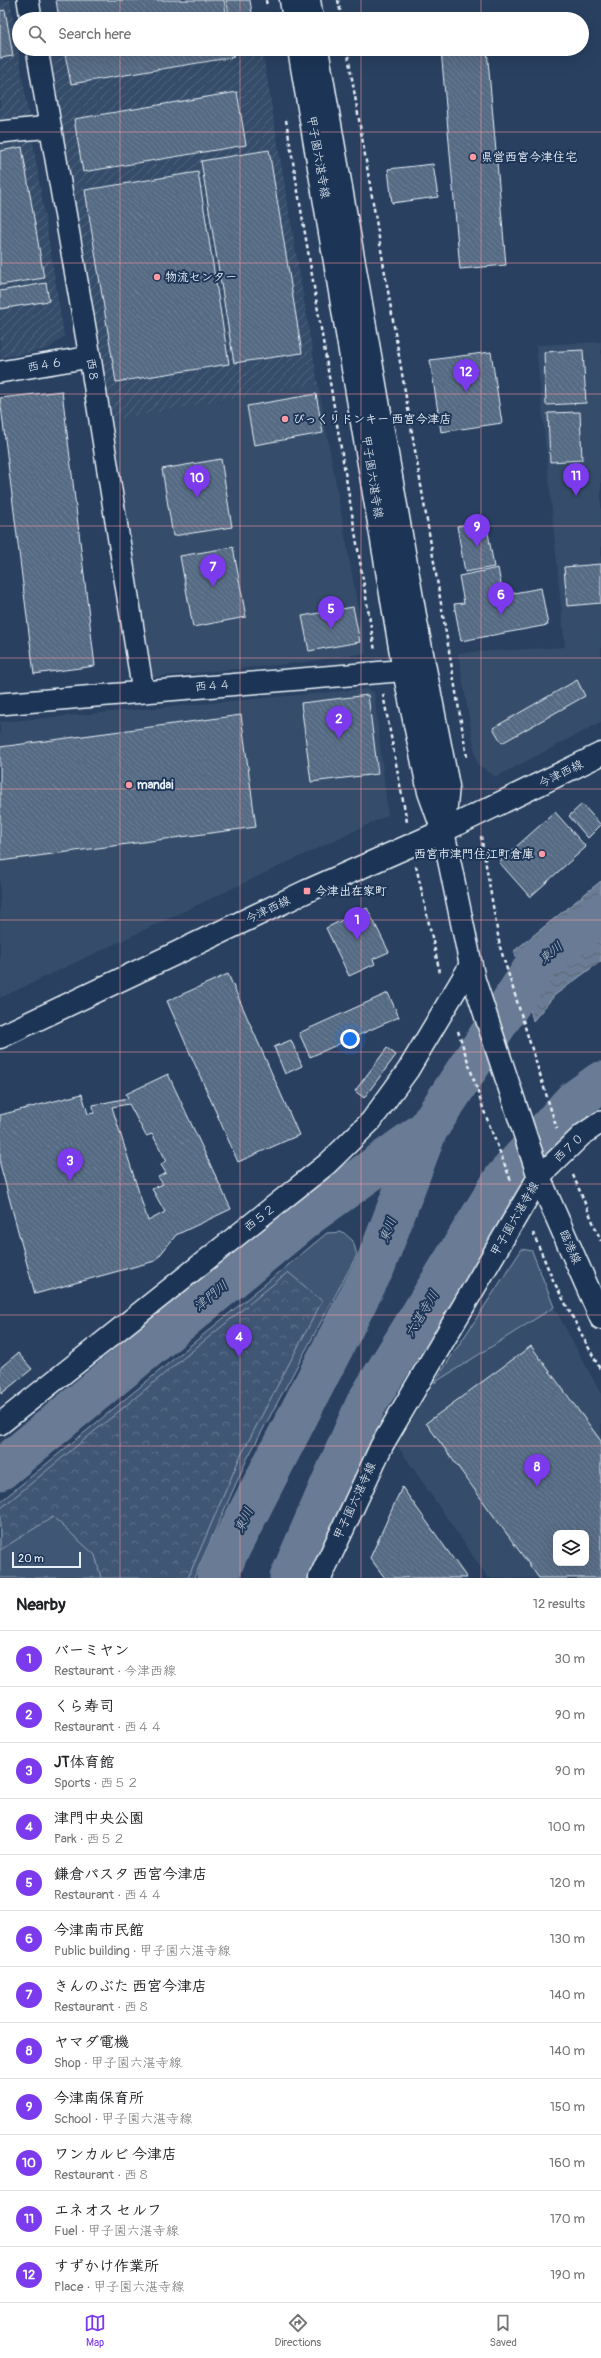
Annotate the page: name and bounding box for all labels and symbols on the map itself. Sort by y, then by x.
street label: 甲子園六湛寺線 [303,114,333,200]
place label: 県営西宮今津住宅 [481,150,577,165]
marker: 県営西宮今津住宅 [468,152,478,162]
place label: 物流センター [165,270,237,285]
marker: 物流センター [152,272,162,282]
street label: 西４６ [26,354,64,376]
street label: 西８ [83,357,101,383]
pin: 12 [453,359,479,392]
place label: びっくりドンキー 西宮今津店 [293,412,452,427]
marker: びっくりドンキー 西宮今津店 [280,414,290,424]
street label: 甲子園六湛寺線 [358,434,386,520]
pin: 11 [563,463,589,496]
pin: 10 [184,465,210,498]
pin: 9 [464,514,490,547]
pin: 7 [200,554,226,587]
pin: 6 [488,582,514,615]
pin: 5 [318,596,344,629]
street label: 西４４ [194,677,232,695]
pin: 2 [326,706,352,739]
street label: 今津西線 [536,757,586,791]
place label: mandai [137,778,173,793]
marker: mandai [124,780,134,790]
place label: 西宮市津門住江町倉庫 [414,847,534,862]
marker: 西宮市津門住江町倉庫 [537,849,547,859]
place label: 今津出在家町 [315,884,387,899]
marker: 今津出在家町 [302,886,312,896]
street label: 今津西線 [243,893,293,927]
pin: 1 [344,907,370,940]
water label: 東川 [536,939,566,967]
your location [340,1029,360,1049]
street label: 西７０ [551,1130,587,1166]
pin: 3 [57,1148,83,1181]
street label: 甲子園六湛寺線 [488,1179,542,1259]
street label: 西５２ [241,1201,279,1235]
water label: 東川 [376,1215,400,1245]
street label: 臨港線 [556,1227,584,1267]
water label: 津門川 [191,1278,231,1314]
water label: 六湛寺川 [402,1288,442,1340]
pin: 4 [226,1324,252,1357]
pin: 8 [524,1454,550,1487]
street label: 甲子園六湛寺線 [330,1460,380,1542]
water label: 東川 [231,1505,257,1535]
scale bar [12,1550,81,1569]

